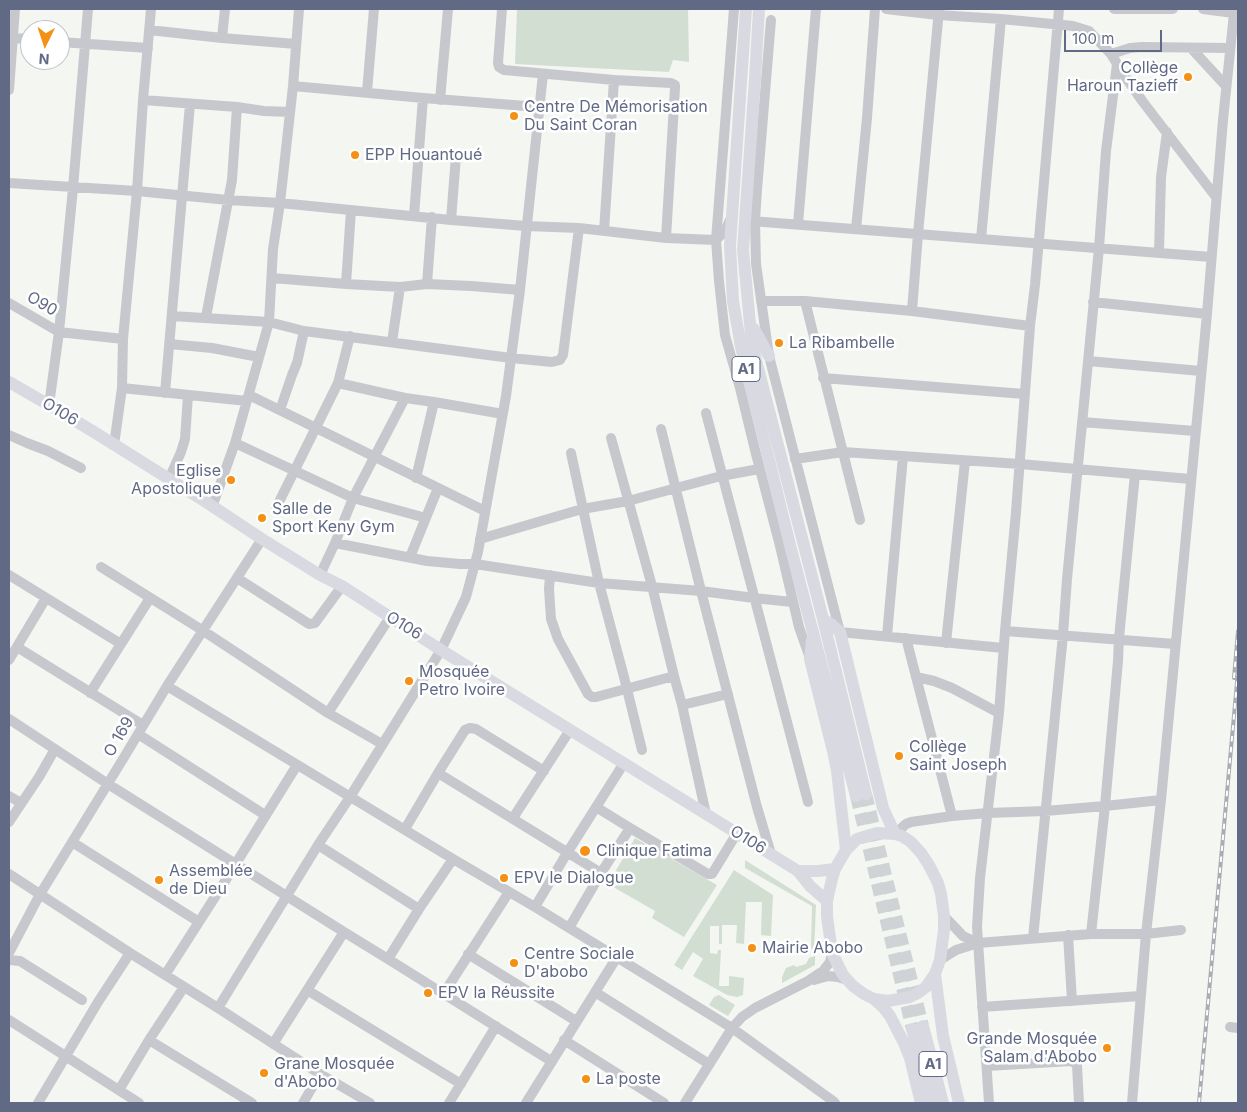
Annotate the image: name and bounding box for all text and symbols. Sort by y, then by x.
north arrow [20,20,70,70]
scale bar [1067,20,1164,52]
text: 100 m [1072,29,1114,48]
text: N [38,51,50,68]
place label: Collège Haroun Tazieff [1067,58,1178,96]
marker: Collège Haroun Tazieff [1182,71,1194,83]
place label: Centre De Mémorisation Du Saint Coran [524,97,708,135]
marker: Centre De Mémorisation Du Saint Coran [508,110,520,122]
place label: EPP Houantoué [365,145,482,165]
marker: EPP Houantoué [349,149,361,161]
street label: O90 [23,288,61,320]
place label: La Ribambelle [789,333,895,353]
marker: La Ribambelle [773,337,785,349]
road number: A1 [732,356,760,382]
street label: O106 [38,394,82,430]
place label: Eglise Apostolique [131,461,221,499]
marker: Eglise Apostolique [225,474,237,486]
place label: Salle de Sport Keny Gym [272,499,395,537]
marker: Salle de Sport Keny Gym [256,512,268,524]
street label: O106 [382,608,426,644]
place label: Mosquée Petro Ivoire [419,662,505,700]
marker: Mosquée Petro Ivoire [403,675,415,687]
street label: O 169 [100,714,138,760]
place label: Collège Saint Joseph [909,737,1007,775]
marker: Collège Saint Joseph [893,750,905,762]
street label: O106 [726,822,770,858]
place label: Clinique Fatima [596,841,712,861]
marker: Clinique Fatima [578,844,592,858]
place label: Assemblée de Dieu [169,861,253,899]
place label: EPV le Dialogue [514,868,634,888]
marker: EPV le Dialogue [498,872,510,884]
marker: Assemblée de Dieu [153,874,165,886]
place label: Mairie Abobo [762,938,863,958]
marker: Mairie Abobo [746,942,758,954]
place label: Centre Sociale D'abobo [524,944,634,982]
marker: Centre Sociale D'abobo [508,957,520,969]
place label: EPV la Réussite [438,983,555,1003]
marker: EPV la Réussite [422,987,434,999]
place label: Grande Mosquée Salam d'Abobo [967,1029,1097,1067]
marker: Grande Mosquée Salam d'Abobo [1101,1042,1113,1054]
road number: A1 [919,1052,947,1076]
place label: Grane Mosquée d'Abobo [274,1054,395,1092]
marker: Grane Mosquée d'Abobo [258,1067,270,1079]
place label: La poste [596,1069,661,1089]
marker: La poste [580,1073,592,1085]

